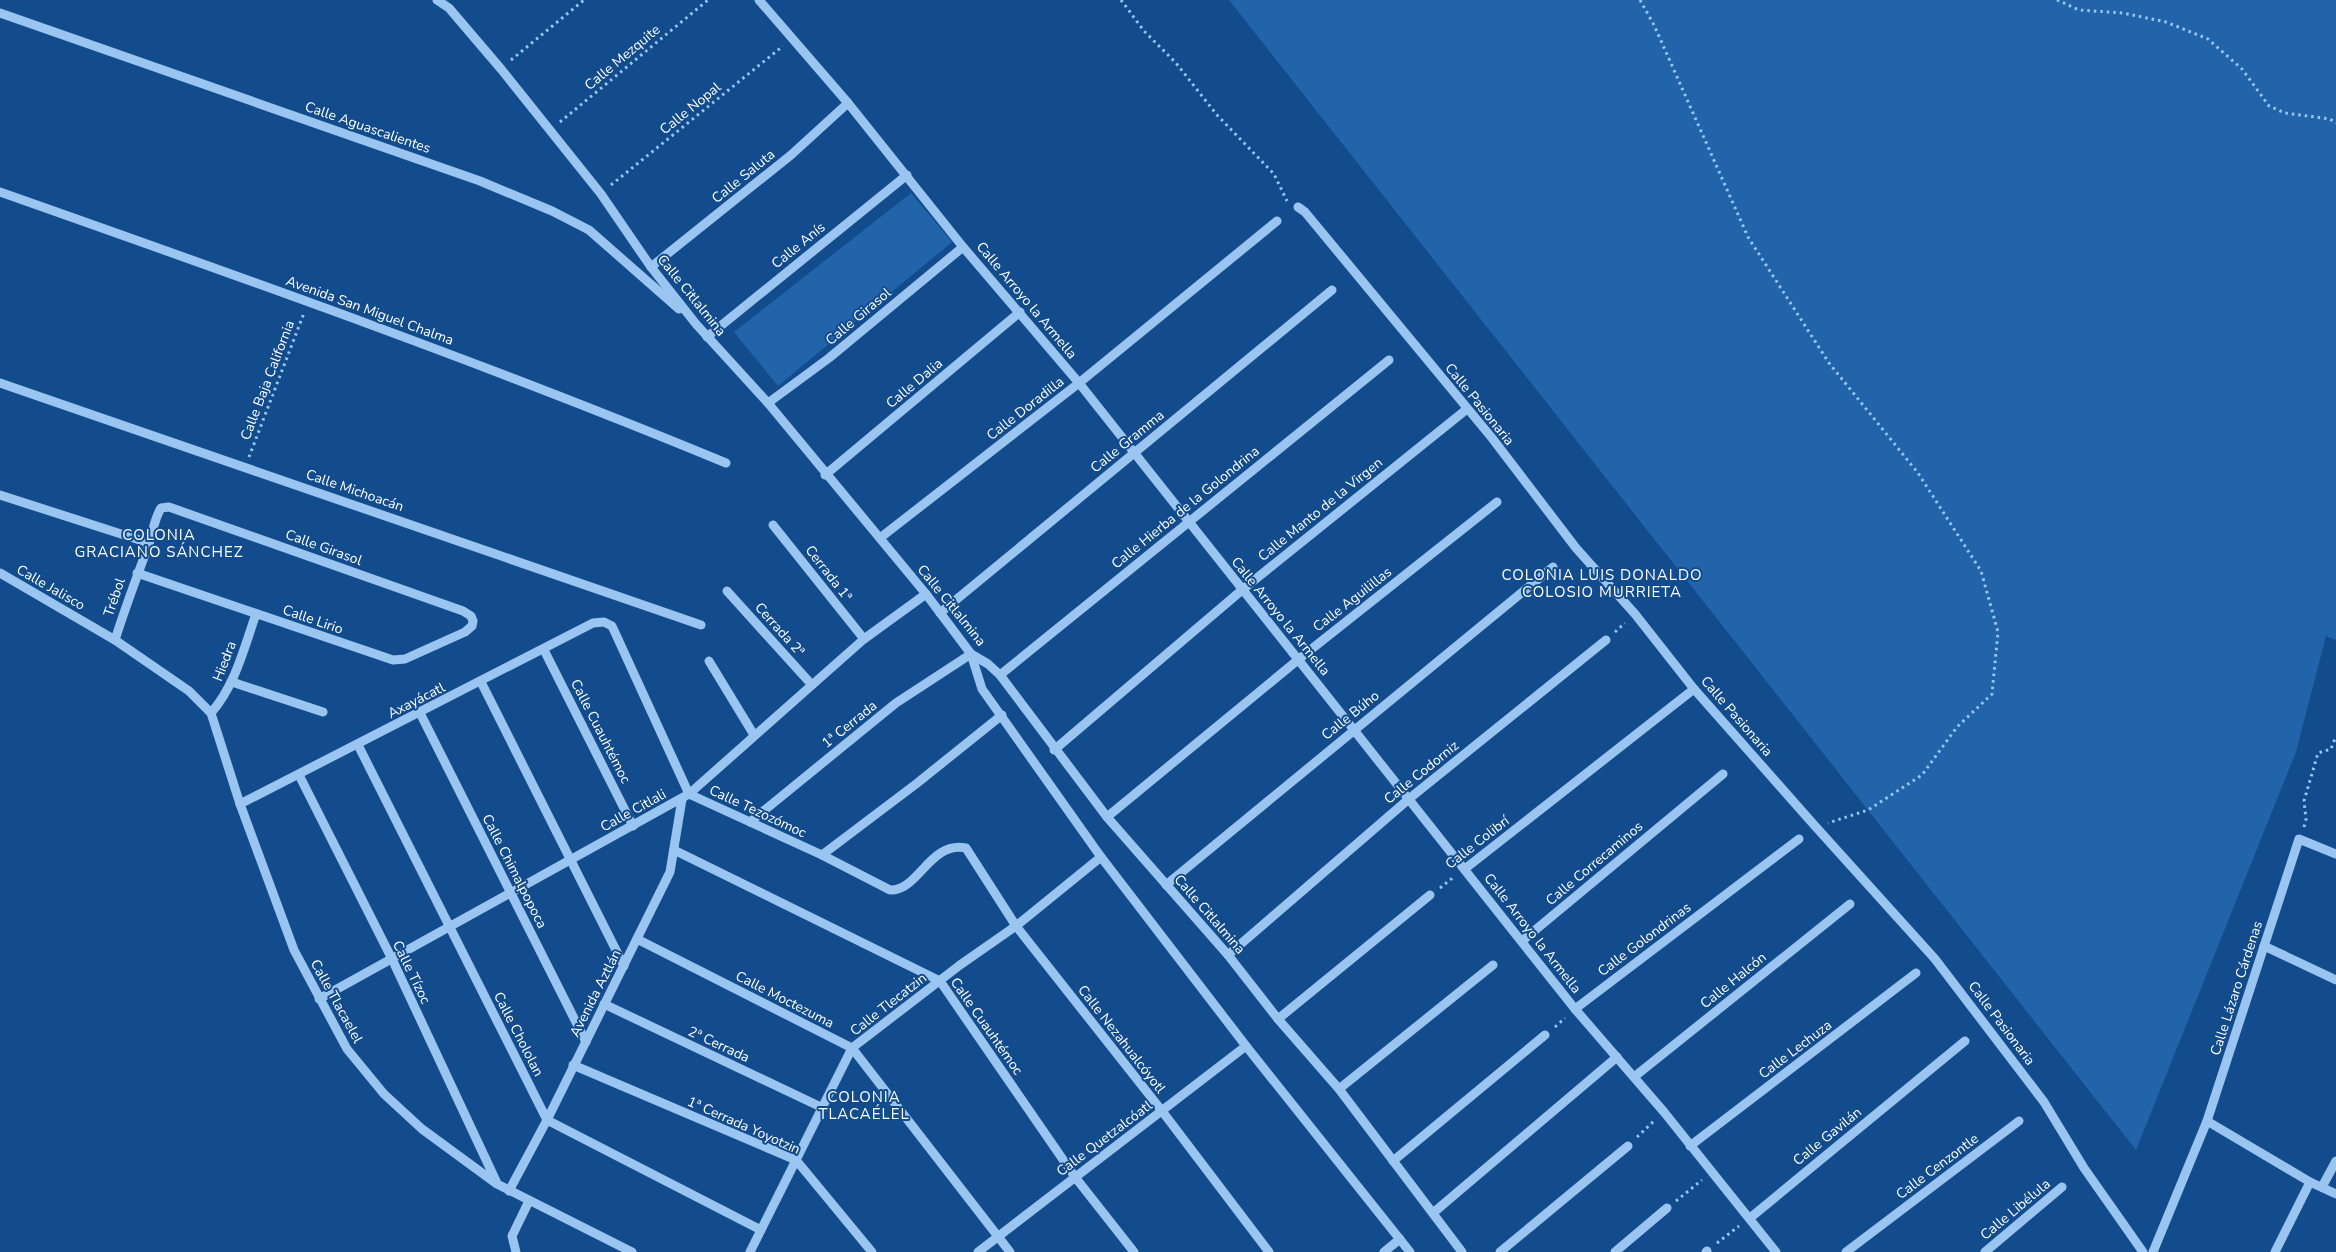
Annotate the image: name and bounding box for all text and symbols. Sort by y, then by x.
street label: Calle Mezquite [581,20,664,95]
street label: Calle Nopal [656,77,726,139]
street label: Calle Aguascalientes [302,97,434,158]
street label: Calle Saluta [708,145,779,208]
street label: Calle Anís [767,218,829,273]
street label: Calle Arroyo la Armella [972,238,1081,363]
street label: Calle Citlalmina [653,251,730,340]
street label: Avenida San Miguel Chalma [283,271,456,350]
street label: Calle Girasol [821,283,896,349]
street label: Calle Baja California [236,318,299,443]
street label: Calle Dalia [882,354,947,413]
street label: Calle Pasionaria [1441,359,1519,449]
street label: Calle Doradilla [983,372,1068,445]
street label: Calle Gramma [1086,406,1168,477]
street label: Calle Hierba de la Golondrina [1107,442,1263,573]
street label: Calle Manto de la Virgen [1254,453,1387,566]
street label: Calle Michoacán [303,465,406,516]
district label: COLONIA GRACIANO SÁNCHEZ [74,525,244,562]
street label: Calle Girasol [283,525,366,570]
street label: Cerrada 1ª [801,541,857,605]
street label: Calle Arroyo la Armella [1227,553,1334,680]
street label: Calle Jalisco [13,560,89,615]
street label: Calle Citlalmina [913,561,990,650]
street label: Calle Aguilillas [1309,562,1396,636]
district label: COLONIA LUIS DONALDO COLOSIO MURRIETA [1501,565,1703,602]
street label: Trébol [99,574,130,619]
street label: Cerrada 2ª [751,598,809,660]
street label: Calle Lirio [280,600,346,639]
street label: Hiedra [208,638,241,684]
street label: Calle Pasionaria [1696,672,1777,761]
street label: Calle Cuauhtémoc [566,676,635,787]
street label: Axayácatl [384,678,449,723]
street label: Calle Búho [1318,686,1383,744]
street label: 1ª Cerrada [818,696,881,753]
street label: Calle Codorniz [1380,736,1463,808]
street label: Calle Tezozómoc [706,781,810,842]
street label: Calle Citlali [597,785,670,836]
street label: Calle Chimalpopoca [478,811,552,932]
street label: Calle Colibrí [1441,811,1514,873]
street label: Calle Correcaminos [1542,817,1647,910]
street label: Calle Arroyo la Armella [1480,869,1586,997]
street label: Calle Citlalmina [1170,870,1250,958]
street label: Calle Golondrinas [1594,898,1695,981]
street label: Calle Lázaro Cárdenas [2206,918,2267,1058]
street label: Calle Tízoc [388,937,435,1007]
street label: Avenida Aztlán [565,946,626,1040]
street label: Calle Halcón [1696,948,1770,1013]
street label: Calle Tlacaelel [306,956,368,1047]
street label: Calle Moctezuma [732,966,837,1032]
street label: Calle Tlecatzin [846,969,931,1040]
street label: Calle Cuauhtémoc [946,974,1028,1079]
street label: Calle Pasionaria [1964,977,2039,1069]
street label: Calle Nezahualcóyotl [1073,981,1170,1098]
street label: Calle Chololan [489,989,548,1080]
street label: Calle Lechuza [1755,1016,1836,1083]
street label: 2ª Cerrada [685,1022,753,1067]
district label: COLONIA TLACAÉLEL [818,1087,910,1124]
street label: 1ª Cerrada Yoyotzin [684,1092,803,1159]
street label: Calle Quetzalcóatl [1053,1096,1157,1181]
street label: Calle Gavilán [1789,1103,1866,1170]
street label: Calle Cenzontle [1892,1129,1982,1204]
street label: Calle Libélula [1976,1174,2054,1244]

